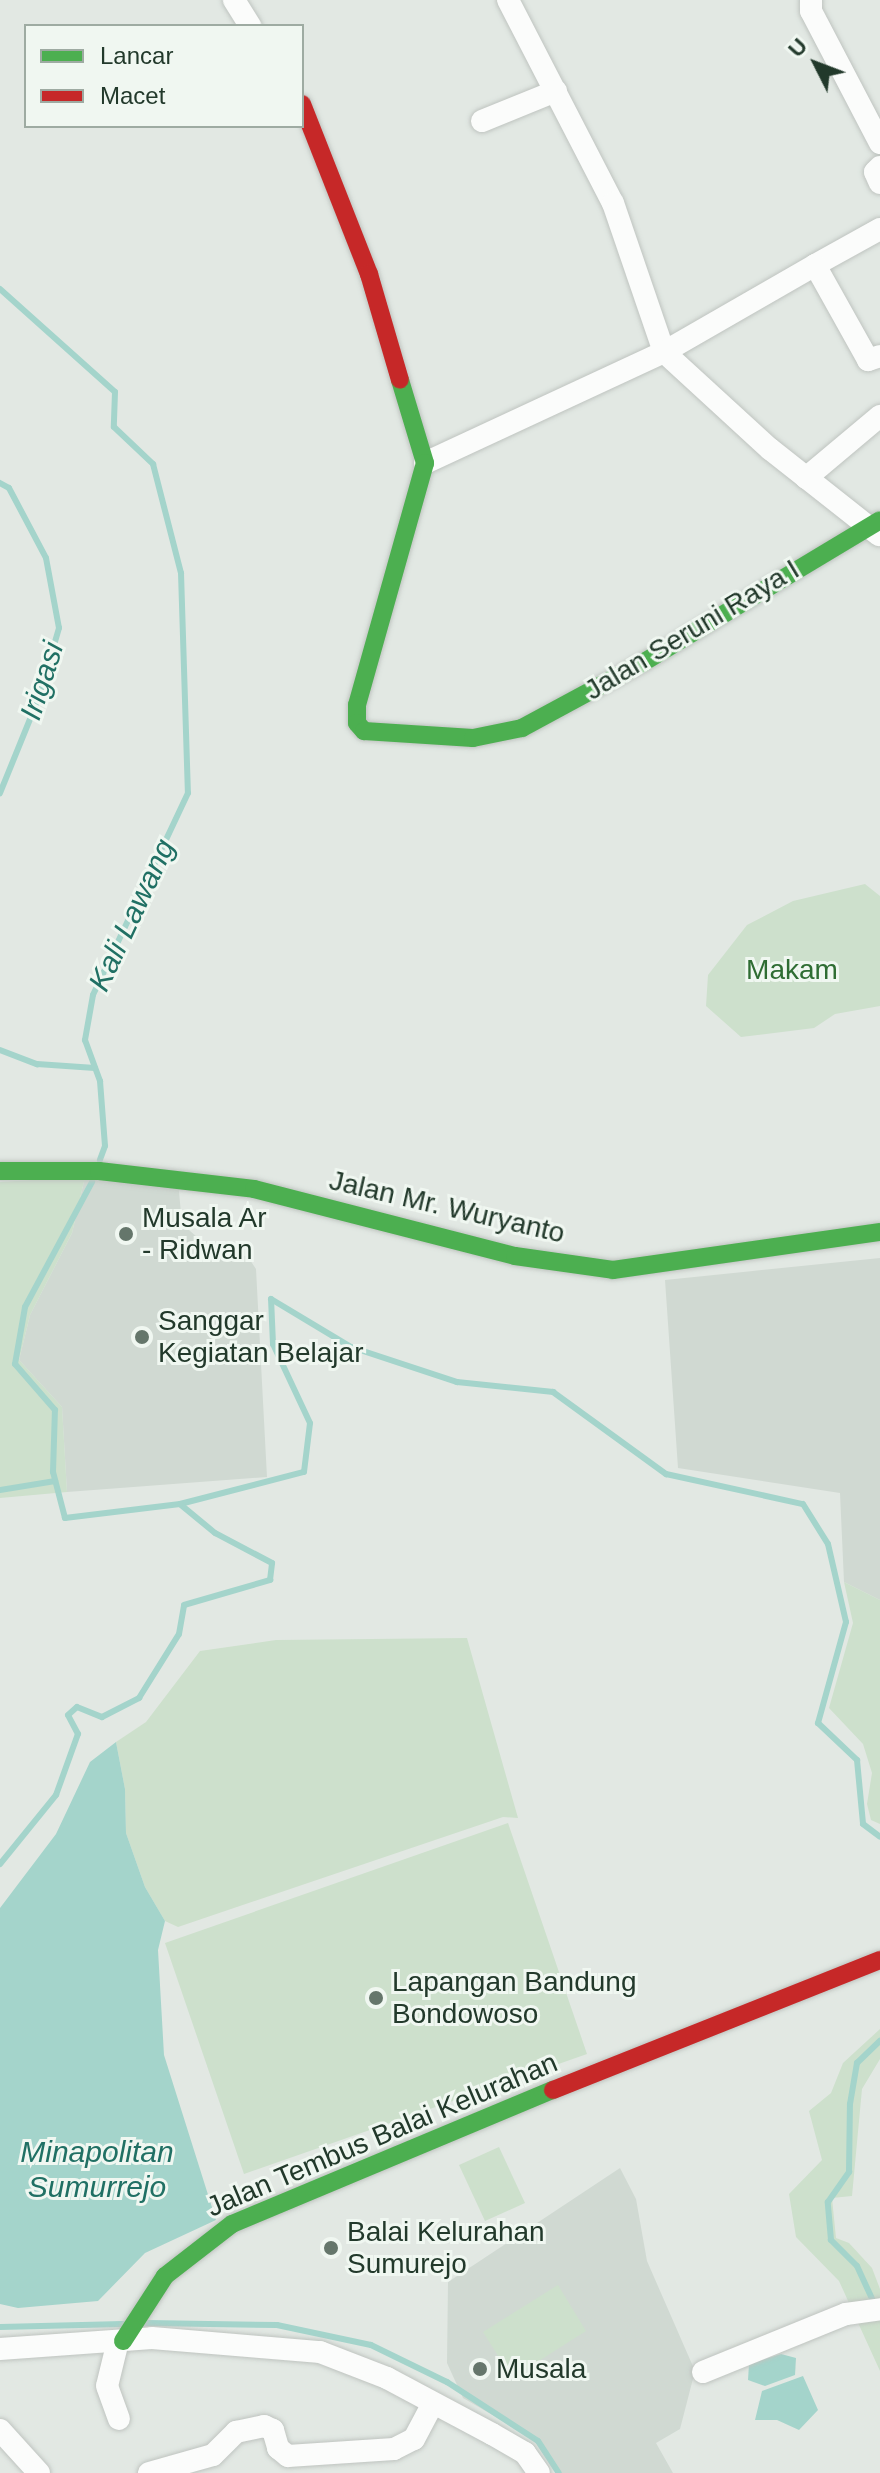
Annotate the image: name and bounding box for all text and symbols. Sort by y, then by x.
legend [24,24,304,128]
north arrow [776,24,856,104]
text: U [783,33,812,62]
text: Lancar [100,42,173,69]
text: Macet [100,82,165,109]
street label: Jalan Seruni Raya I [579,553,805,707]
water label: Irigasi [13,637,71,725]
water label: Kali Lawang [81,833,183,997]
park label: Makam [746,953,838,987]
street label: Jalan Mr. Wuryanto [326,1164,568,1250]
place label: Musala Ar - Ridwan [142,1201,268,1267]
marker: Musala Ar - Ridwan [117,1225,135,1243]
place label: Sanggar Kegiatan Belajar [158,1304,363,1370]
marker: Sanggar Kegiatan Belajar [133,1328,151,1346]
place label: Lapangan Bandung Bondowoso [392,1965,636,2031]
marker: Lapangan Bandung Bondowoso [367,1989,385,2007]
street label: Jalan Tembus Balai Kelurahan [201,2046,563,2224]
water label: Minapolitan Sumurrejo [20,2134,174,2204]
place label: Balai Kelurahan Sumurejo [347,2215,545,2281]
marker: Balai Kelurahan Sumurejo [322,2239,340,2257]
place label: Musala [496,2352,586,2386]
marker: Musala [471,2360,489,2378]

